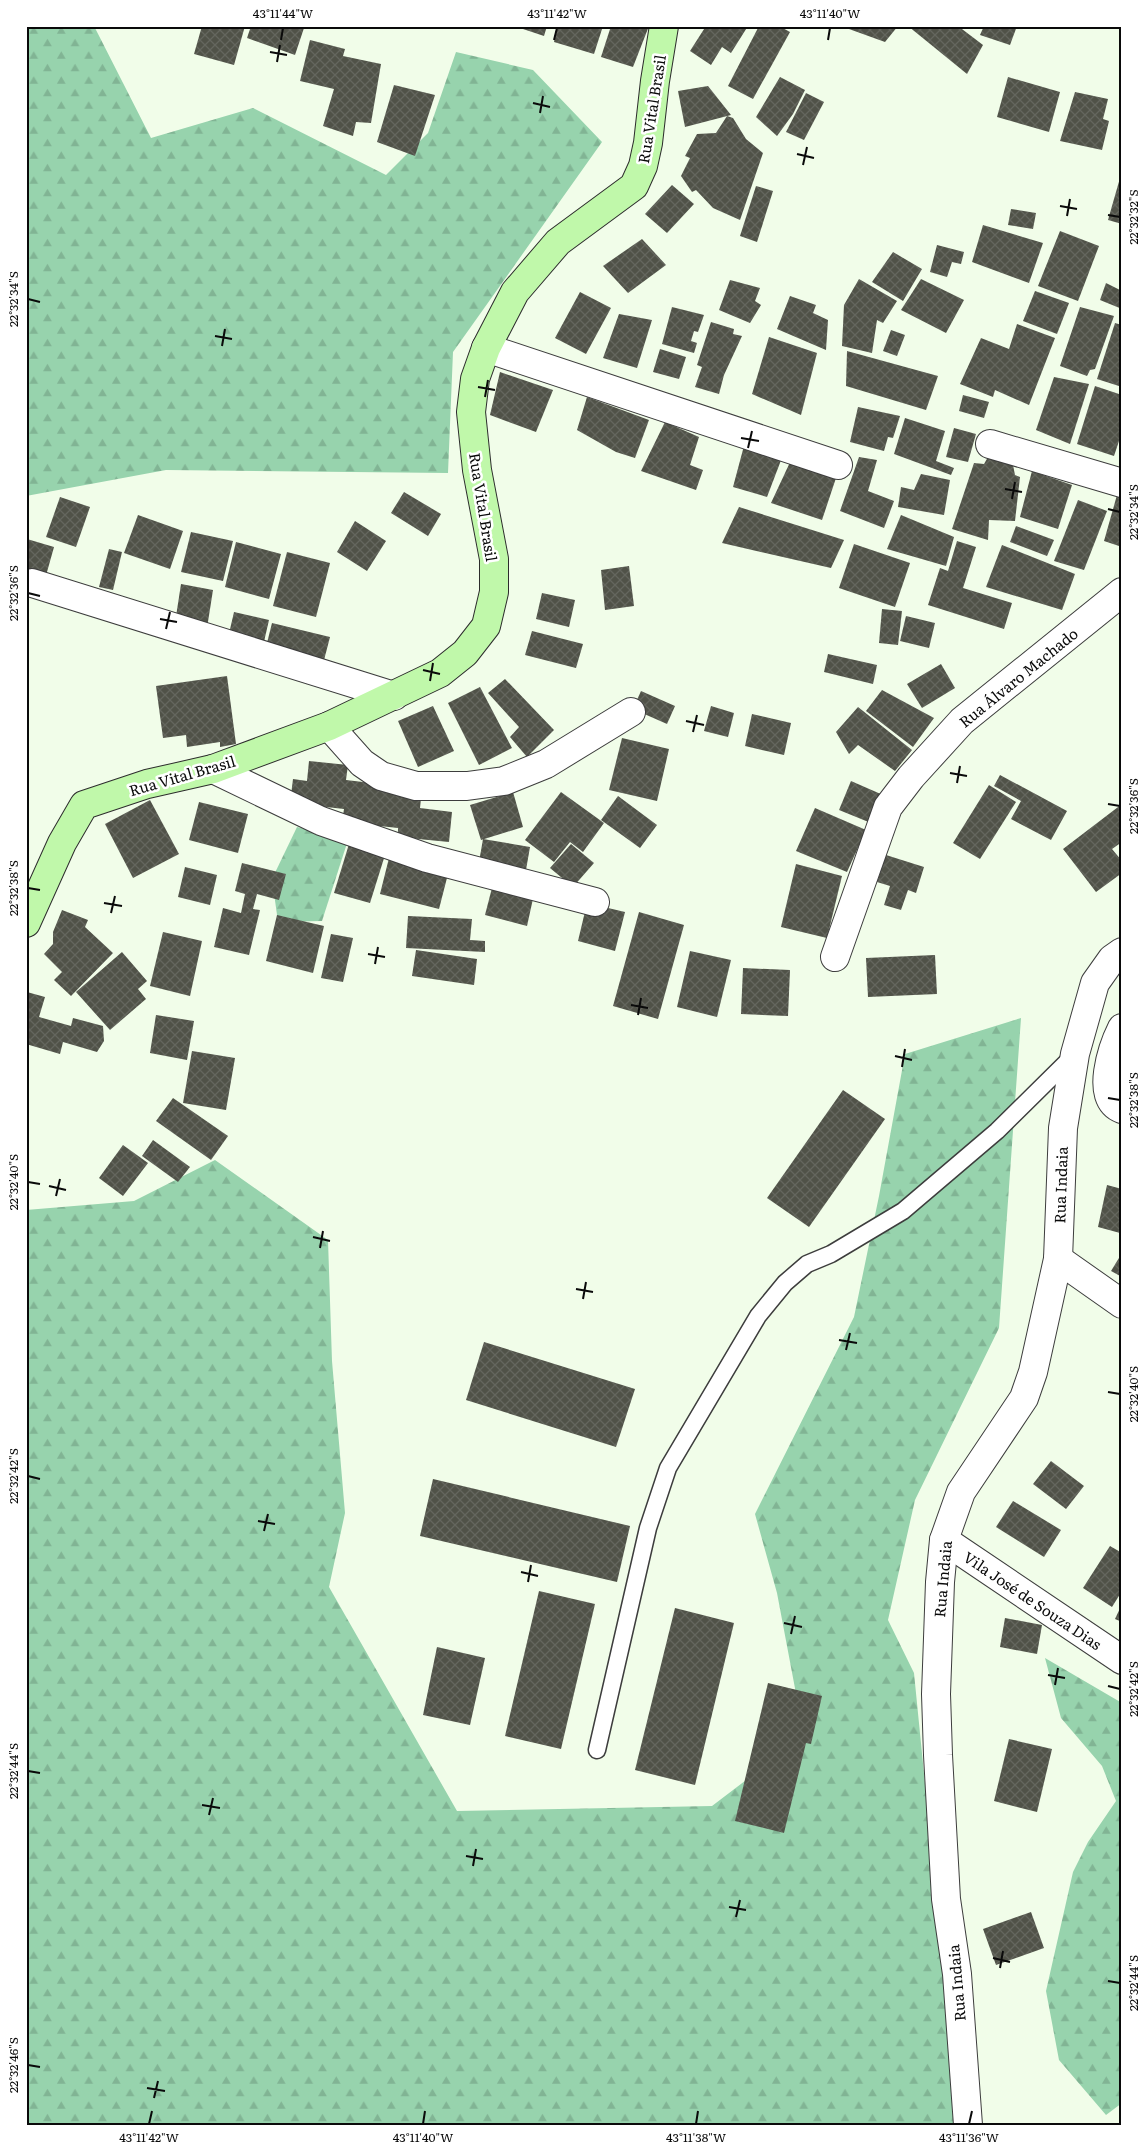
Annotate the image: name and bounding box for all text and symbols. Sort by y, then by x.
text: 43°11'44"W [253,4,313,22]
text: 43°11'42"W [527,4,587,22]
text: 43°11'40"W [800,4,860,22]
street label: Rua Vital Brasil [631,53,671,165]
text: 22°32'32"S [1124,189,1142,245]
text: 22°32'34"S [4,271,22,327]
street label: Rua Vital Brasil [464,451,504,563]
text: 22°32'34"S [1124,484,1142,540]
text: 22°32'36"S [4,565,22,621]
street label: Rua Álvaro Machado [953,622,1083,732]
street label: Rua Vital Brasil [126,749,238,801]
text: 22°32'36"S [1124,778,1142,834]
text: 22°32'38"S [4,860,22,916]
text: 22°32'38"S [1124,1072,1142,1128]
street label: Rua Indaia [1047,1145,1073,1224]
text: 22°32'40"S [4,1154,22,1210]
text: 22°32'40"S [1124,1366,1142,1422]
text: 22°32'42"S [4,1448,22,1504]
street label: Rua Indaia [927,1539,957,1618]
street label: Vila José de Souza Dias [959,1545,1107,1655]
text: 22°32'42"S [1124,1661,1142,1717]
text: 22°32'44"S [4,1743,22,1799]
street label: Rua Indaia [941,1943,971,2022]
text: 22°32'44"S [1124,1955,1142,2011]
text: 22°32'46"S [4,2037,22,2093]
text: 43°11'42"W [119,2128,179,2146]
text: 43°11'40"W [393,2128,453,2146]
text: 43°11'38"W [666,2128,726,2146]
text: 43°11'36"W [939,2128,999,2146]

